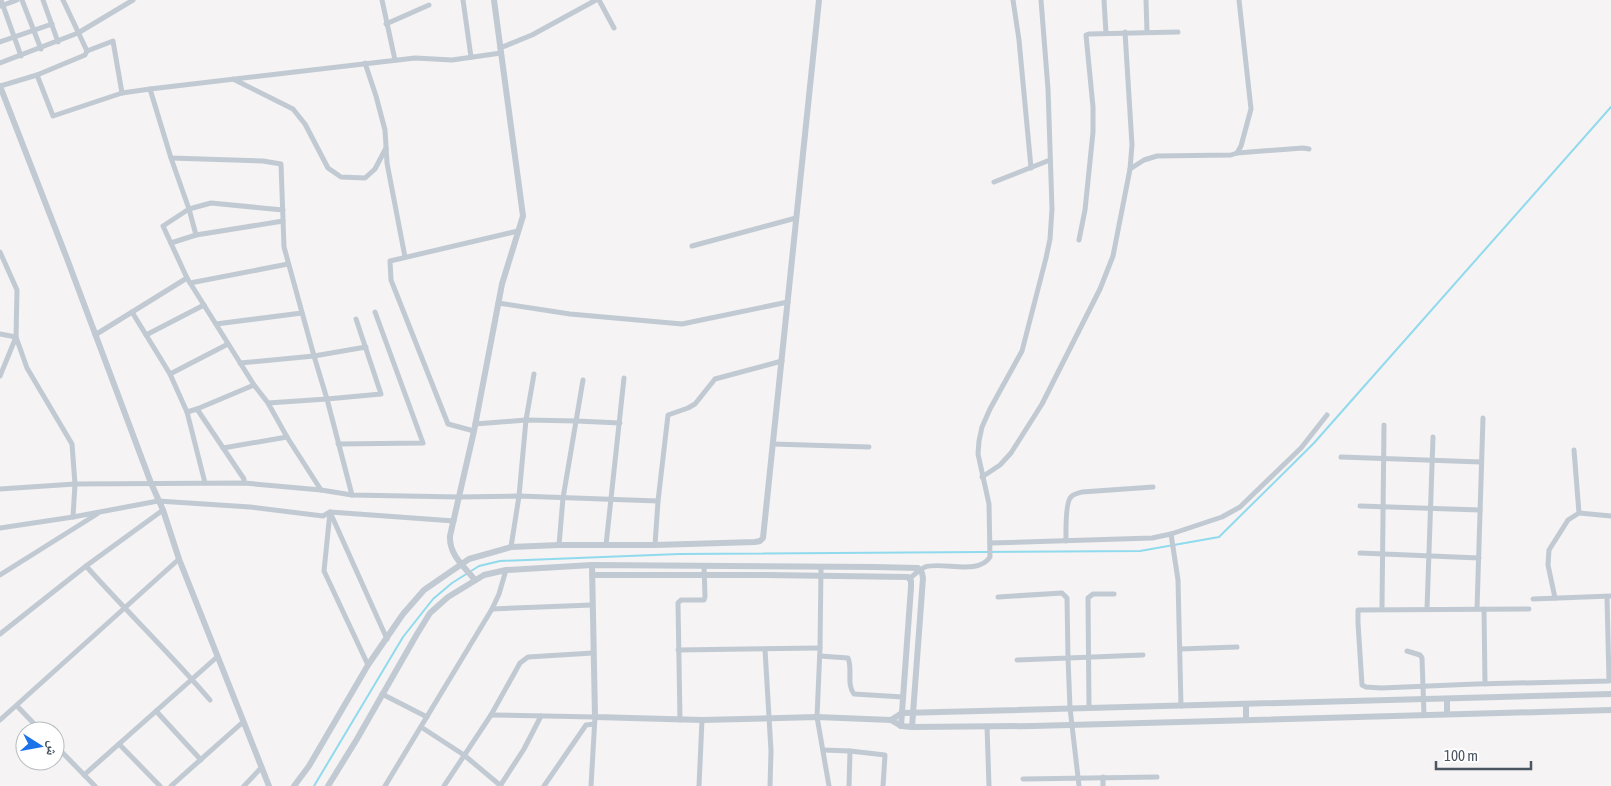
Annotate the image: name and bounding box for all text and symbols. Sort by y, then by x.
north arrow [15,721,65,771]
scale bar [1436,738,1531,770]
text: ش [42,739,62,757]
text: 100 m [1444,747,1478,764]

